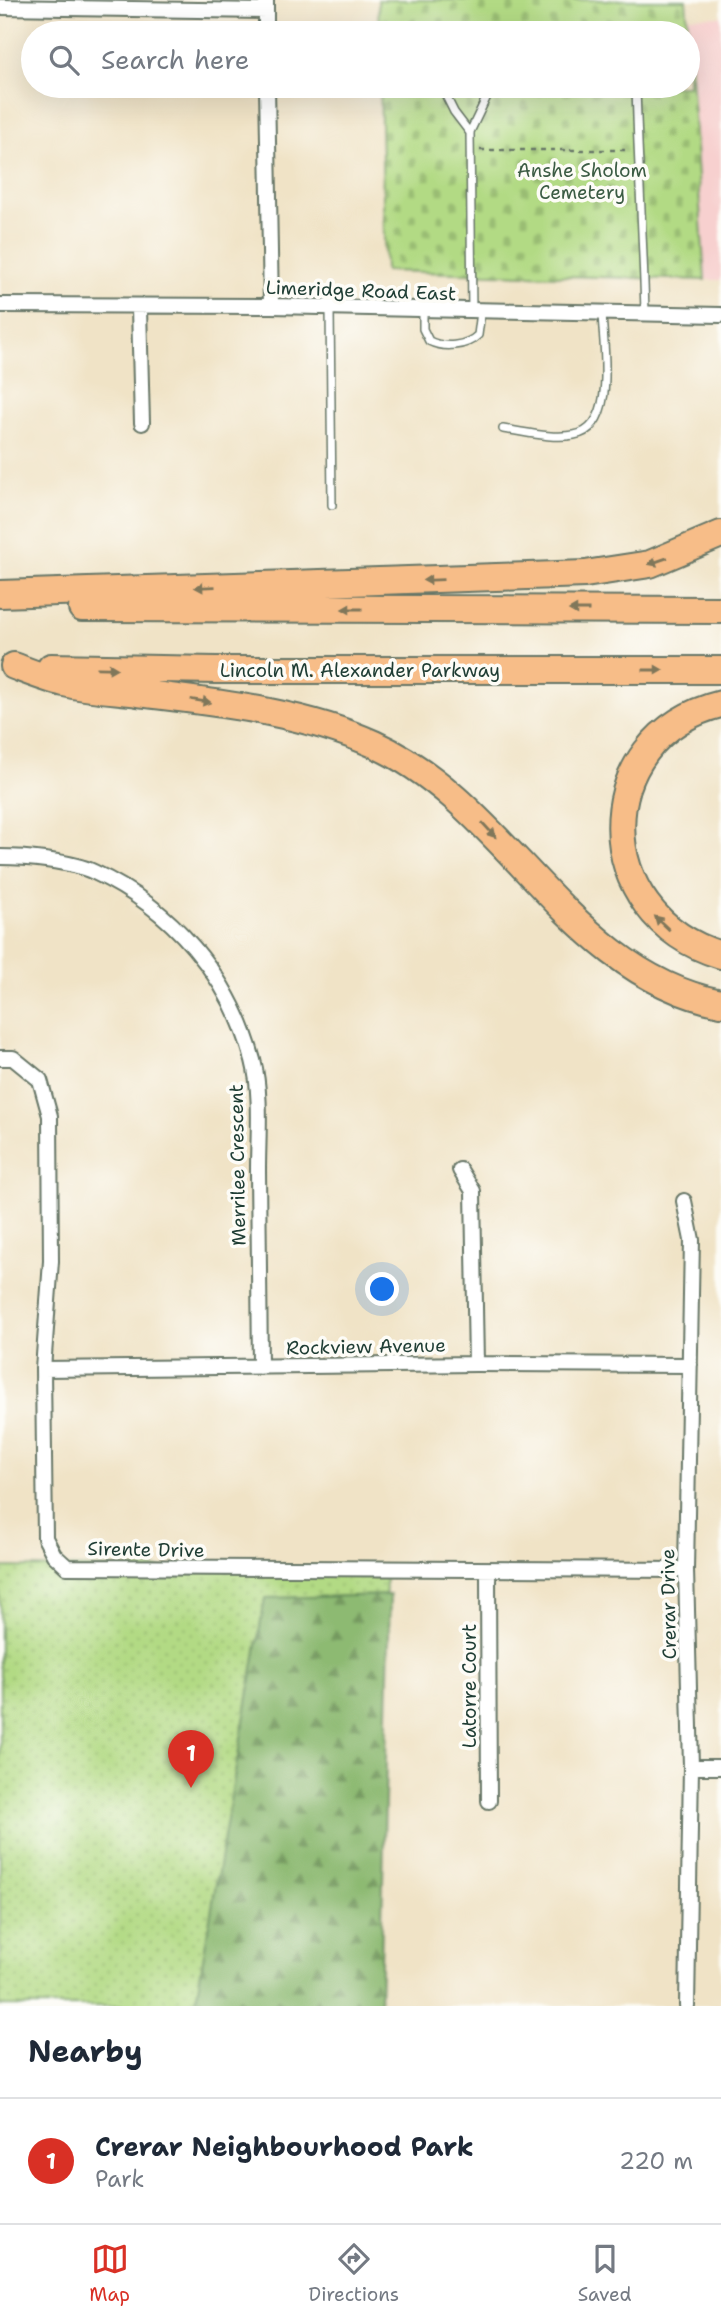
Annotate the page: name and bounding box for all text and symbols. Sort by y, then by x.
search box [21,21,700,98]
icon: search [45,41,83,79]
text: Search here [101,42,250,77]
park label: Anshe Sholom Cemetery [517,158,647,205]
street label: Limeridge Road East [265,275,457,306]
one-way arrow [648,556,669,567]
one-way arrow [421,574,443,586]
one-way arrow [194,582,216,593]
one-way arrow [341,603,363,615]
one-way arrow [568,604,590,615]
street label: Lincoln M. Alexander Parkway [220,658,500,683]
one-way arrow [96,662,118,674]
one-way arrow [642,664,664,676]
one-way arrow [190,696,212,707]
one-way arrow [480,821,496,838]
one-way arrow [653,915,671,931]
street label: Merrilee Crescent [224,1084,251,1246]
your location [365,1272,399,1306]
street label: Rockview Avenue [286,1333,446,1360]
street label: Sirente Drive [87,1536,205,1563]
street label: Crerar Drive [655,1548,682,1659]
street label: Latorre Court [457,1624,482,1748]
pin: 1 [168,1730,214,1788]
text: Nearby [28,2031,143,2072]
text: Crerar Neighbourhood Park [95,2129,474,2164]
text: 1 [46,2146,56,2176]
text: 220 m [619,2146,693,2176]
text: Park [95,2164,144,2194]
tab: Map [89,2240,130,2307]
tab: Directions [309,2240,399,2307]
tab: Saved [578,2240,632,2307]

